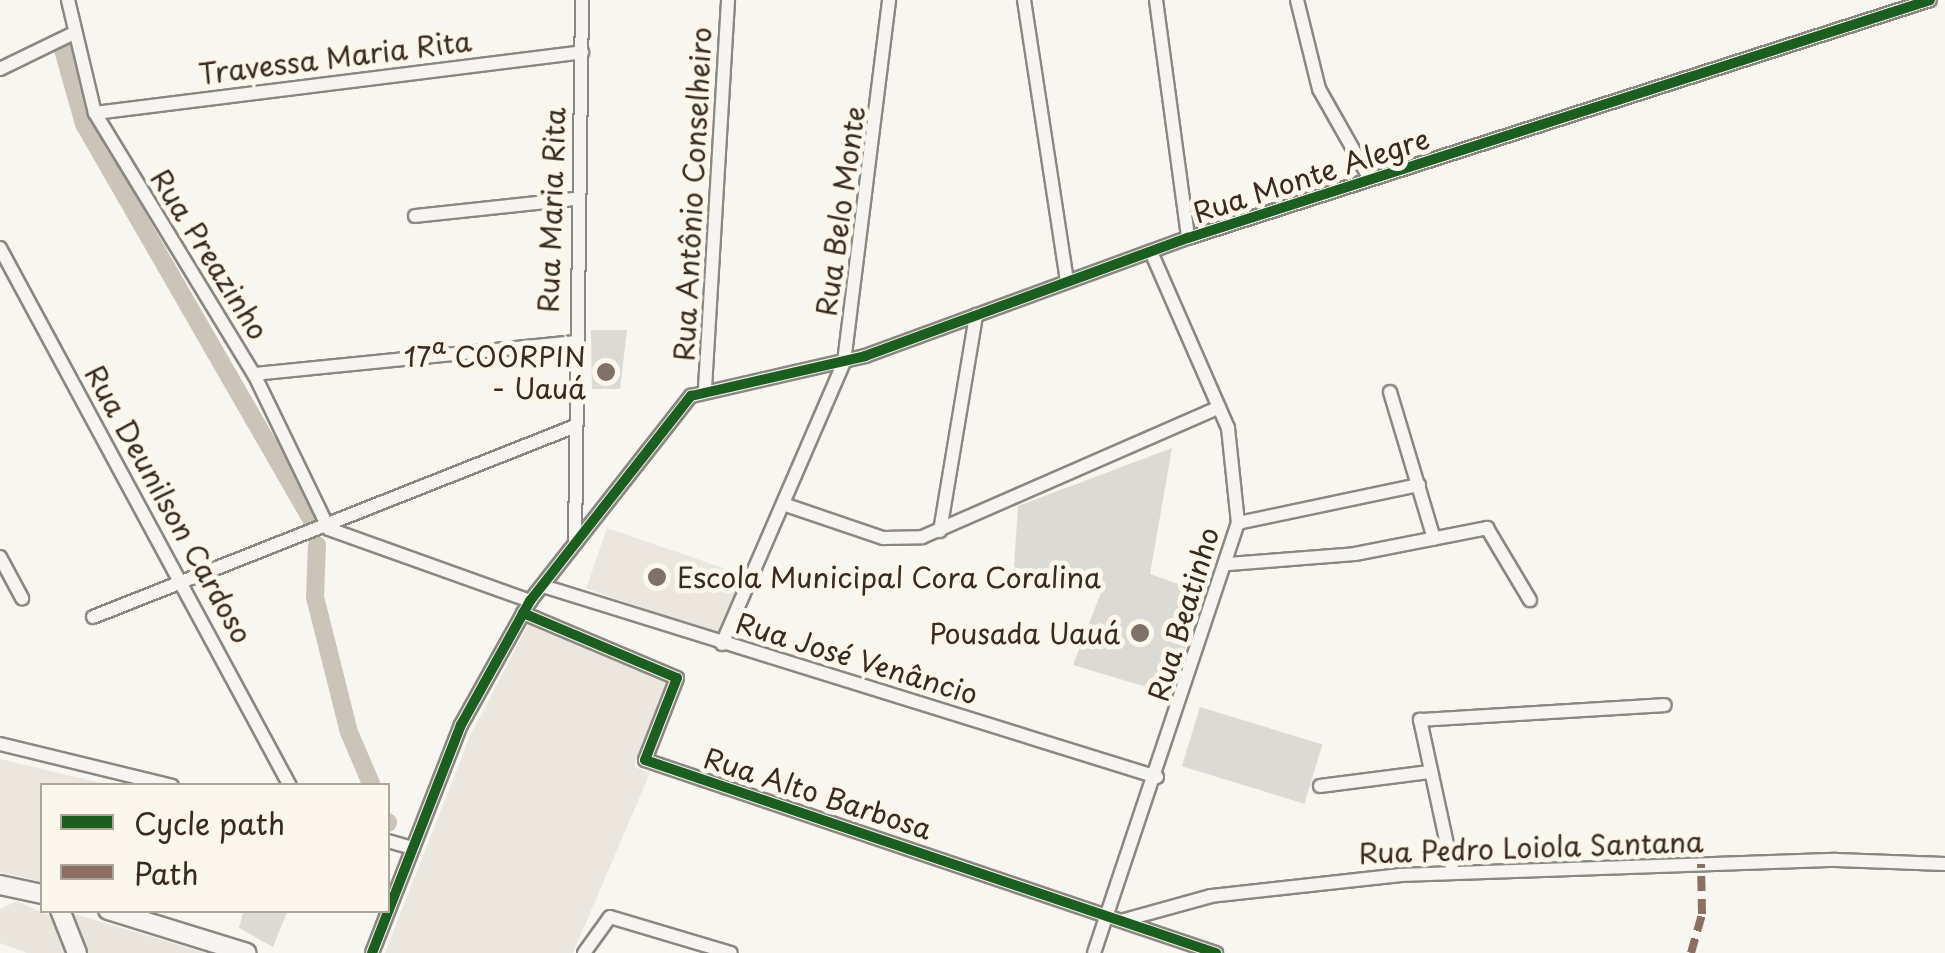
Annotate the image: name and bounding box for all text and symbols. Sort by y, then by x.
street label: Travessa Maria Rita [197,24,473,90]
street label: Rua Antônio Conselheiro [666,26,718,362]
street label: Rua Belo Monte [809,103,871,319]
street label: Rua Maria Rita [531,105,571,315]
street label: Rua Monte Alegre [1190,121,1432,229]
street label: Rua Preazinho [144,162,276,346]
place label: 17ª COORPIN - Uauá [403,339,586,405]
street label: Rua Deunilson Cardoso [78,359,260,649]
marker: 17ª COORPIN - Uauá [595,361,617,383]
street label: Rua Beatinho [1140,521,1226,707]
place label: Escola Municipal Cora Coralina [677,560,1104,594]
marker: Escola Municipal Cora Coralina [646,566,668,588]
street label: Rua José Venâncio [731,605,983,711]
place label: Pousada Uauá [927,616,1120,650]
marker: Pousada Uauá [1129,622,1151,644]
street label: Rua Alto Barbosa [699,740,937,846]
legend [40,783,390,913]
text: Cycle path [134,800,285,845]
street label: Rua Pedro Loiola Santana [1356,824,1706,870]
text: Path [134,850,199,895]

